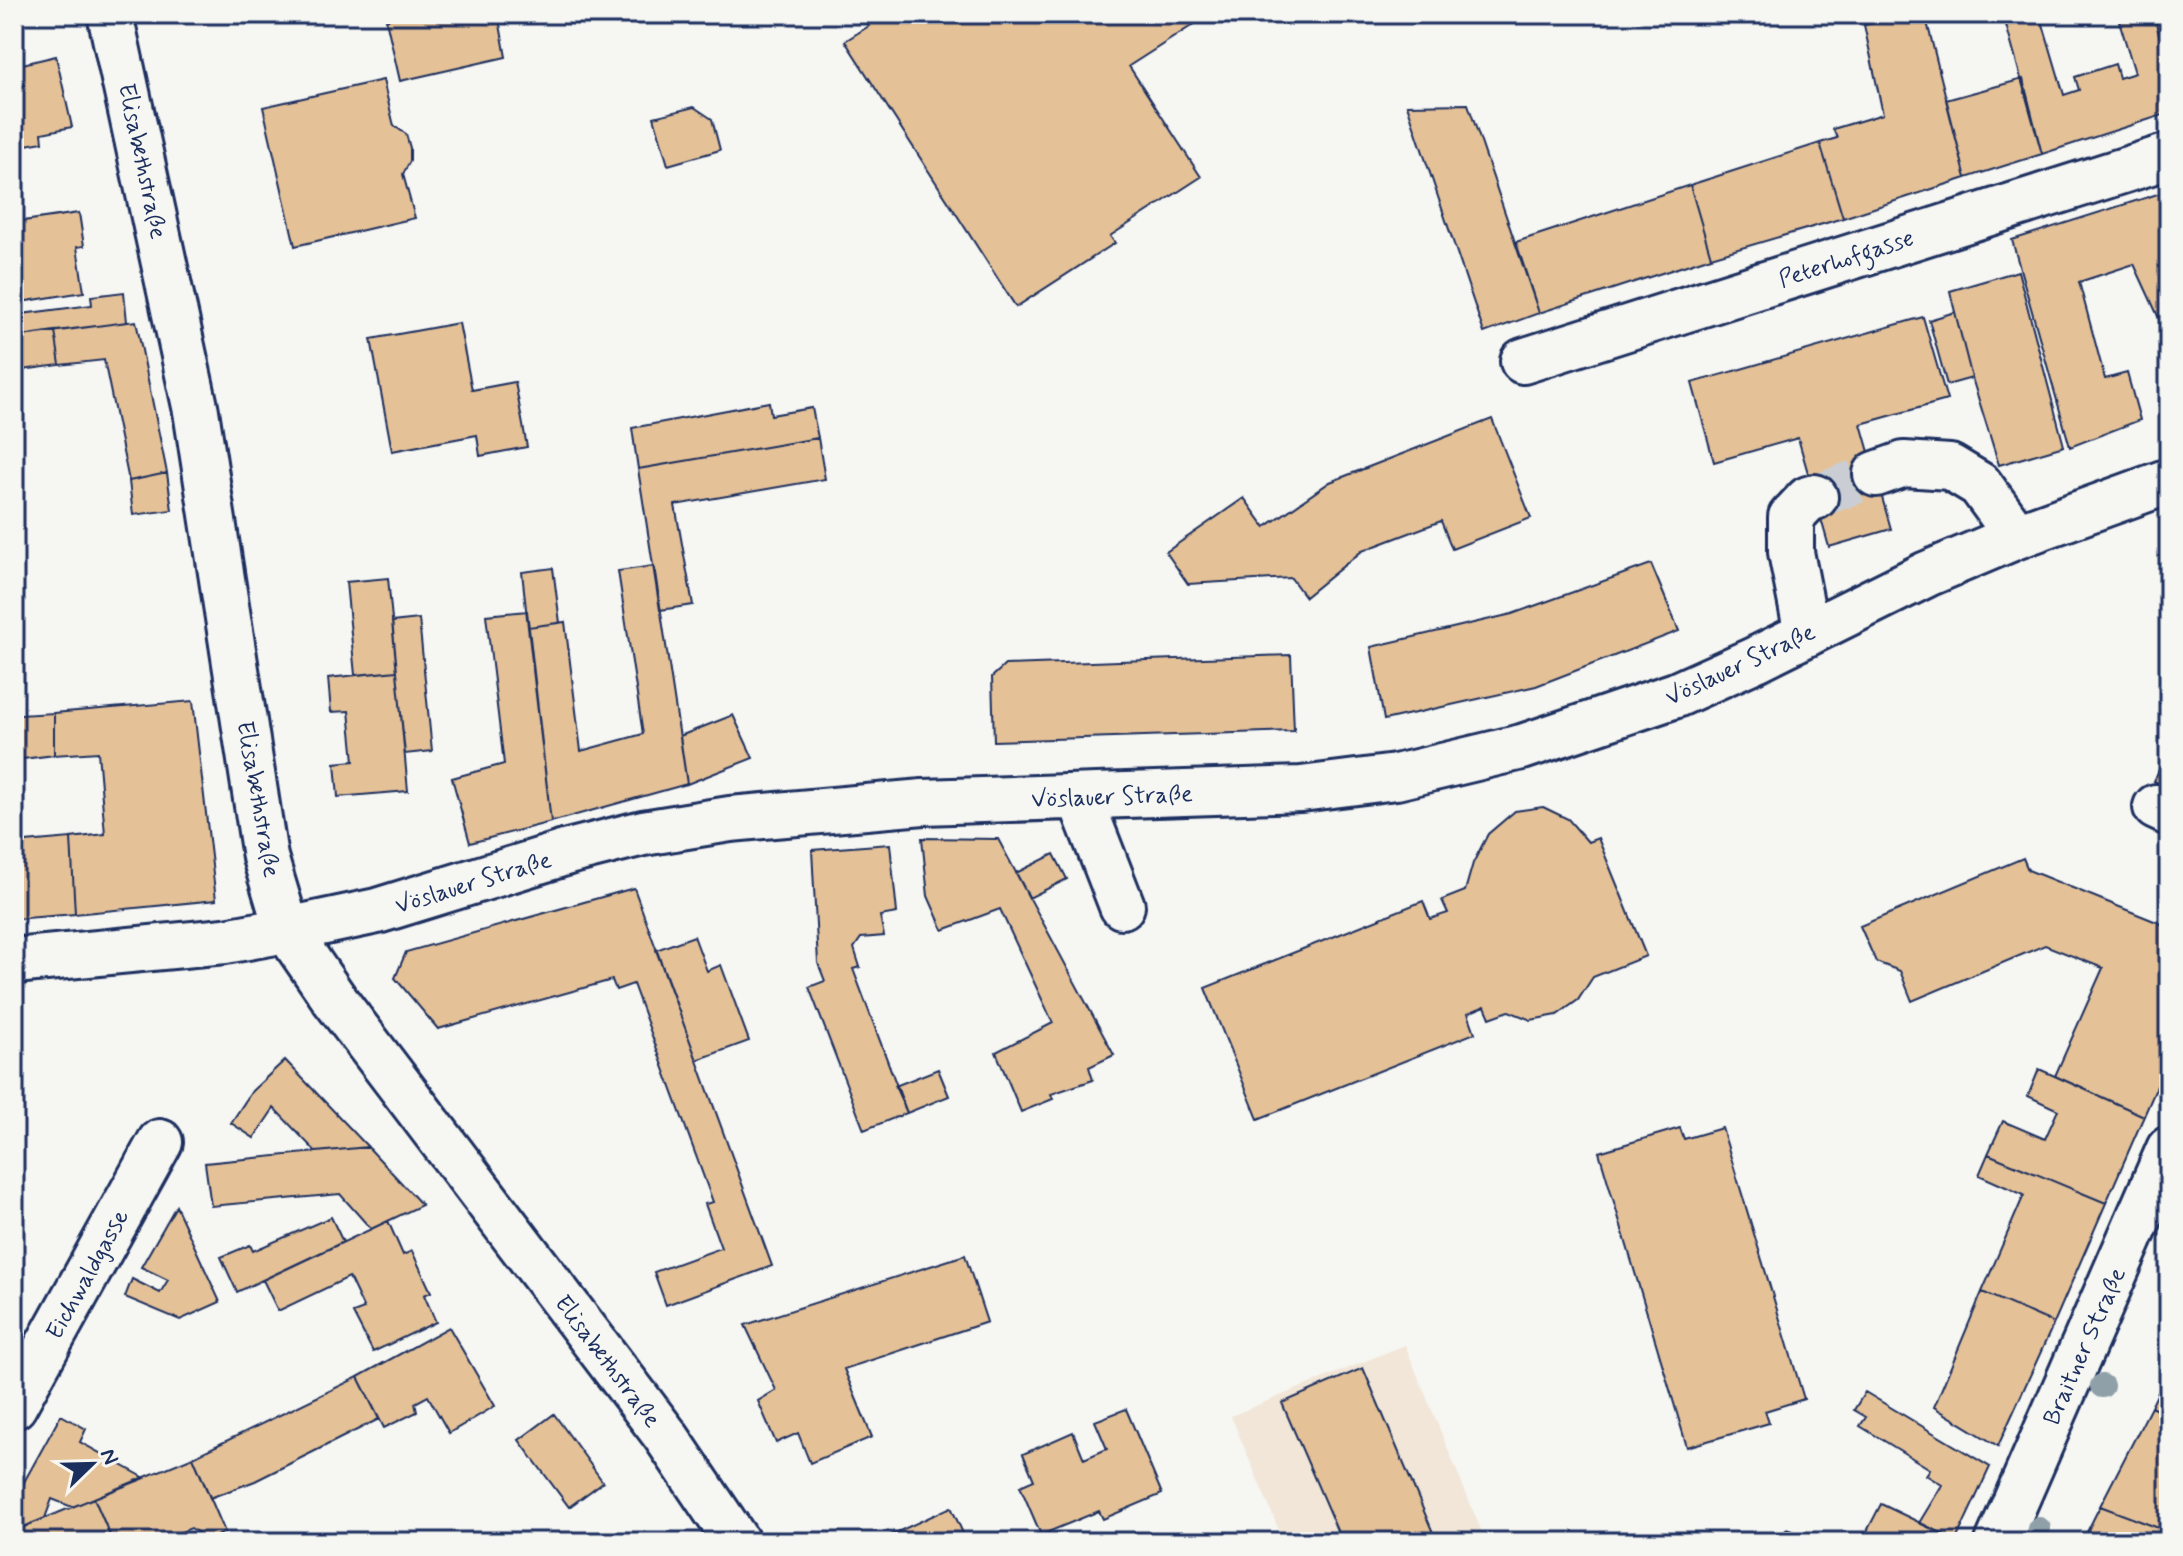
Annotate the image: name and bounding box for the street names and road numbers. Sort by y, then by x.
street label: Elisabethstraße [110,81,173,242]
street label: Peterhofgasse [1775,223,1919,299]
street label: Vöslauer Straße [1661,617,1821,714]
street label: Elisabethstraße [229,719,287,880]
street label: Vöslauer Straße [1031,779,1194,816]
street label: Vöslauer Straße [392,845,556,922]
street label: Eichwaldgasse [40,1204,137,1345]
street label: Braitner Straße [2037,1263,2134,1430]
street label: Elisabethstraße [547,1289,667,1435]

